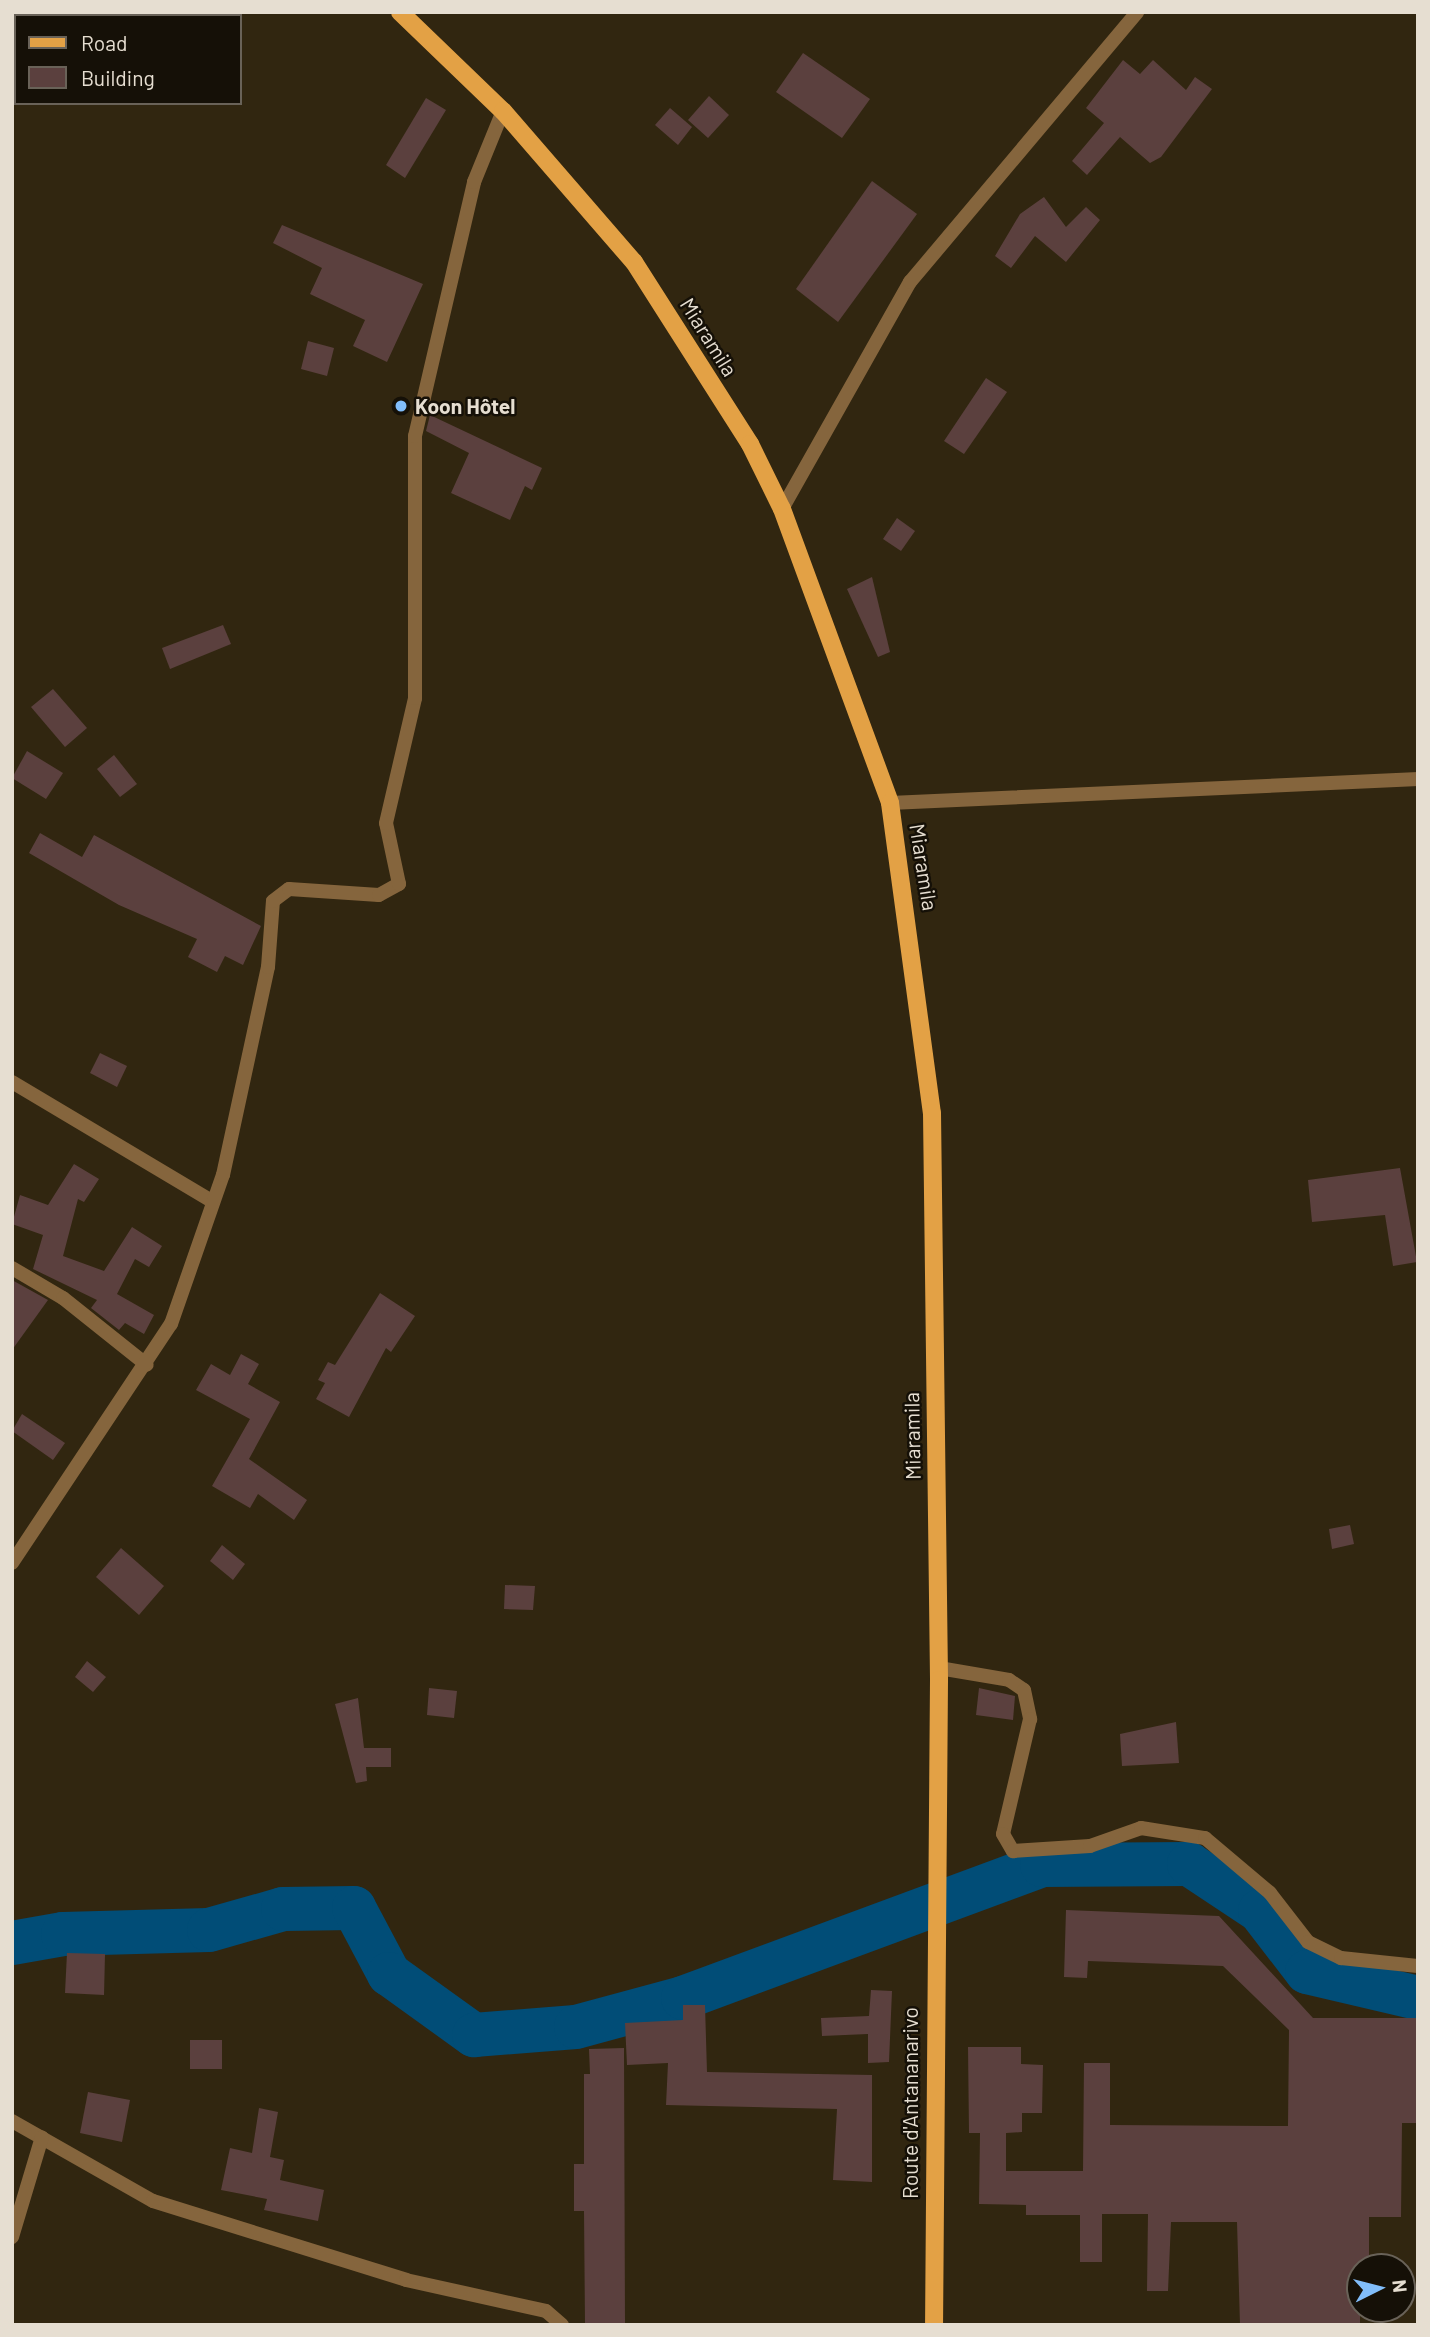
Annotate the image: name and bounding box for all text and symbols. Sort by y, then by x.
legend [14,14,242,105]
text: Road [81,30,127,55]
text: Building [81,65,155,90]
street label: Miaramila [675,293,743,381]
place label: Koon Hôtel [415,393,515,419]
marker: Koon Hôtel [393,398,409,414]
street label: Miaramila [905,822,943,912]
street label: Miaramila [899,1392,925,1480]
street label: Route d'Antananarivo [897,2007,923,2199]
north arrow [1346,2253,1416,2323]
text: N [1388,2278,1412,2293]

